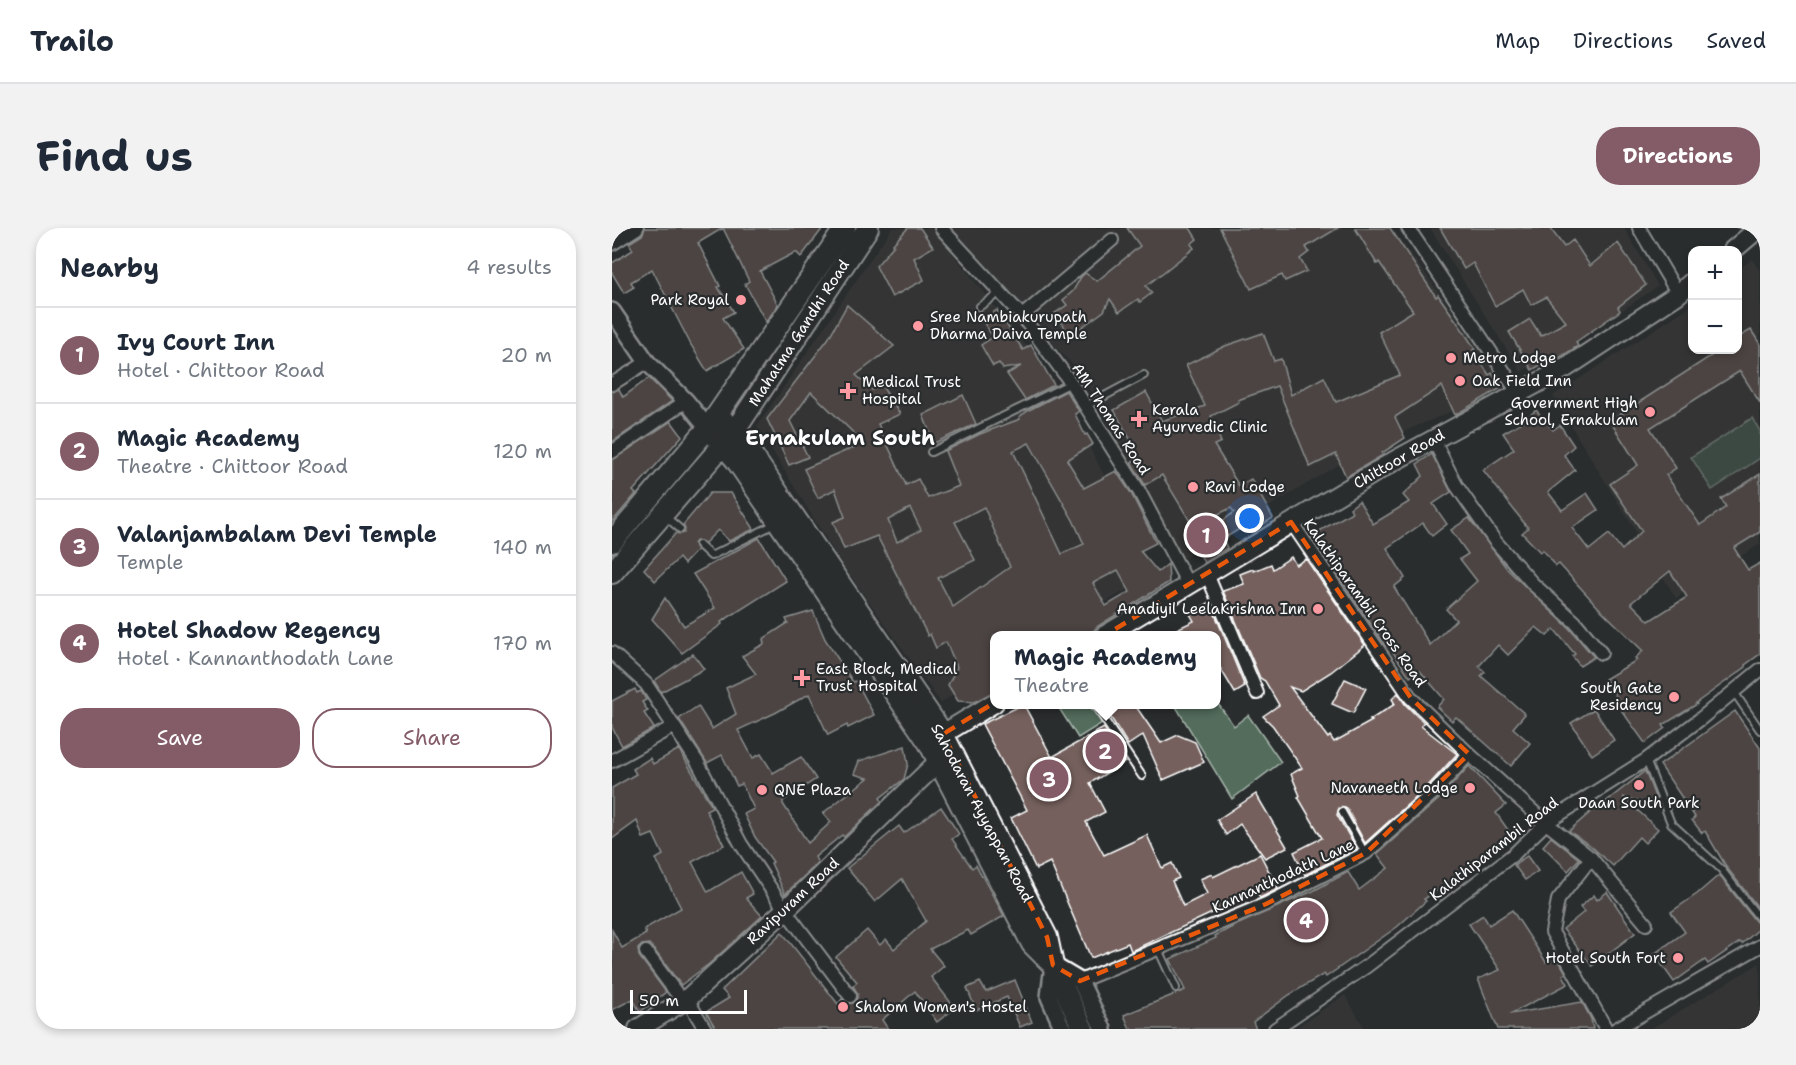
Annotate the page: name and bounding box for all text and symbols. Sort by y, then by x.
text: Trailo [30,22,114,60]
text: Map [1495,27,1540,55]
text: Directions [1573,27,1673,55]
text: Saved [1706,27,1766,55]
button: Directions [1596,127,1760,185]
text: Find us [36,128,193,184]
map controls [1688,246,1742,354]
button: + [1688,246,1742,300]
text: Nearby [60,250,159,285]
text: 4 results [466,254,552,280]
street label: Mahatma Gandhi Road [744,255,854,410]
place label: Park Royal [650,290,729,310]
marker: Park Royal [734,293,748,307]
button: − [1688,300,1742,354]
place label: Sree Nambiakurupath Dharma Daiva Temple [930,307,1087,344]
marker: Sree Nambiakurupath Dharma Daiva Temple [911,319,925,333]
text: Ivy Court Inn [117,328,275,357]
text: 1 [75,342,84,368]
text: 20 m [501,342,552,368]
place label: Metro Lodge [1463,348,1556,368]
marker: Metro Lodge [1444,351,1458,365]
text: Hotel · Chittoor Road [117,357,325,383]
street label: AM Thomas Road [1067,359,1155,479]
place label: Oak Field Inn [1472,371,1572,391]
place label: Medical Trust Hospital [862,372,961,409]
marker: Oak Field Inn [1453,374,1467,388]
marker: Medical Trust Hospital [839,382,857,400]
place label: Government High School, Ernakulam [1504,393,1638,430]
place label: Kerala Ayurvedic Clinic [1152,400,1267,437]
marker: Government High School, Ernakulam [1643,405,1657,419]
marker: Kerala Ayurvedic Clinic [1130,410,1148,428]
text: Magic Academy [117,424,300,453]
district label: Ernakulam South [745,424,935,452]
street label: Chittoor Road [1350,424,1449,493]
text: 2 [73,438,87,464]
text: 120 m [493,438,552,464]
text: Theatre · Chittoor Road [117,453,348,479]
place label: Ravi Lodge [1205,477,1285,497]
marker: Ravi Lodge [1186,480,1200,494]
your location [1235,504,1264,533]
pin: 1 [1186,512,1226,558]
street label: Kalathiparambil Cross Road [1299,515,1431,692]
text: Valanjambalam Devi Temple [117,520,437,549]
text: 3 [73,534,87,560]
text: 140 m [493,534,552,560]
text: Temple [117,549,184,575]
place label: Anadiyil LeelaKrishna Inn [1117,599,1306,619]
marker: Anadiyil LeelaKrishna Inn [1311,602,1325,616]
text: Hotel Shadow Regency [117,616,381,645]
text: 4 [73,630,87,656]
text: 170 m [493,630,552,656]
popup [990,631,1221,709]
text: Magic Academy [1014,643,1197,672]
text: Hotel · Kannanthodath Lane [117,645,394,671]
place label: East Block, Medical Trust Hospital [816,659,958,696]
marker: East Block, Medical Trust Hospital [793,669,811,687]
text: Theatre [1014,672,1089,698]
place label: South Gate Residency [1580,678,1662,715]
marker: South Gate Residency [1667,690,1681,704]
button: Save [60,708,300,768]
button: Share [312,708,552,768]
street label: Sahodaran Ayyappan Road [926,720,1038,906]
pin: 2 [1086,728,1124,774]
pin: 3 [1030,756,1068,802]
place label: Navaneeth Lodge [1330,778,1458,798]
marker: Daan South Park [1632,778,1646,792]
place label: QNE Plaza [774,780,852,800]
marker: Navaneeth Lodge [1463,781,1477,795]
marker: QNE Plaza [755,783,769,797]
street label: Kalathiparambil Road [1426,792,1563,906]
place label: Daan South Park [1578,793,1700,813]
street label: Kannanthodath Lane [1209,834,1357,918]
street label: Ravipuram Road [743,853,844,949]
pin: 4 [1286,898,1326,942]
place label: Hotel South Fort [1546,948,1666,968]
marker: Hotel South Fort [1671,951,1685,965]
scale bar [630,987,747,1014]
text: 50 m [639,990,679,1011]
place label: Shalom Women's Hostel [855,997,1027,1017]
marker: Shalom Women's Hostel [836,1000,850,1014]

